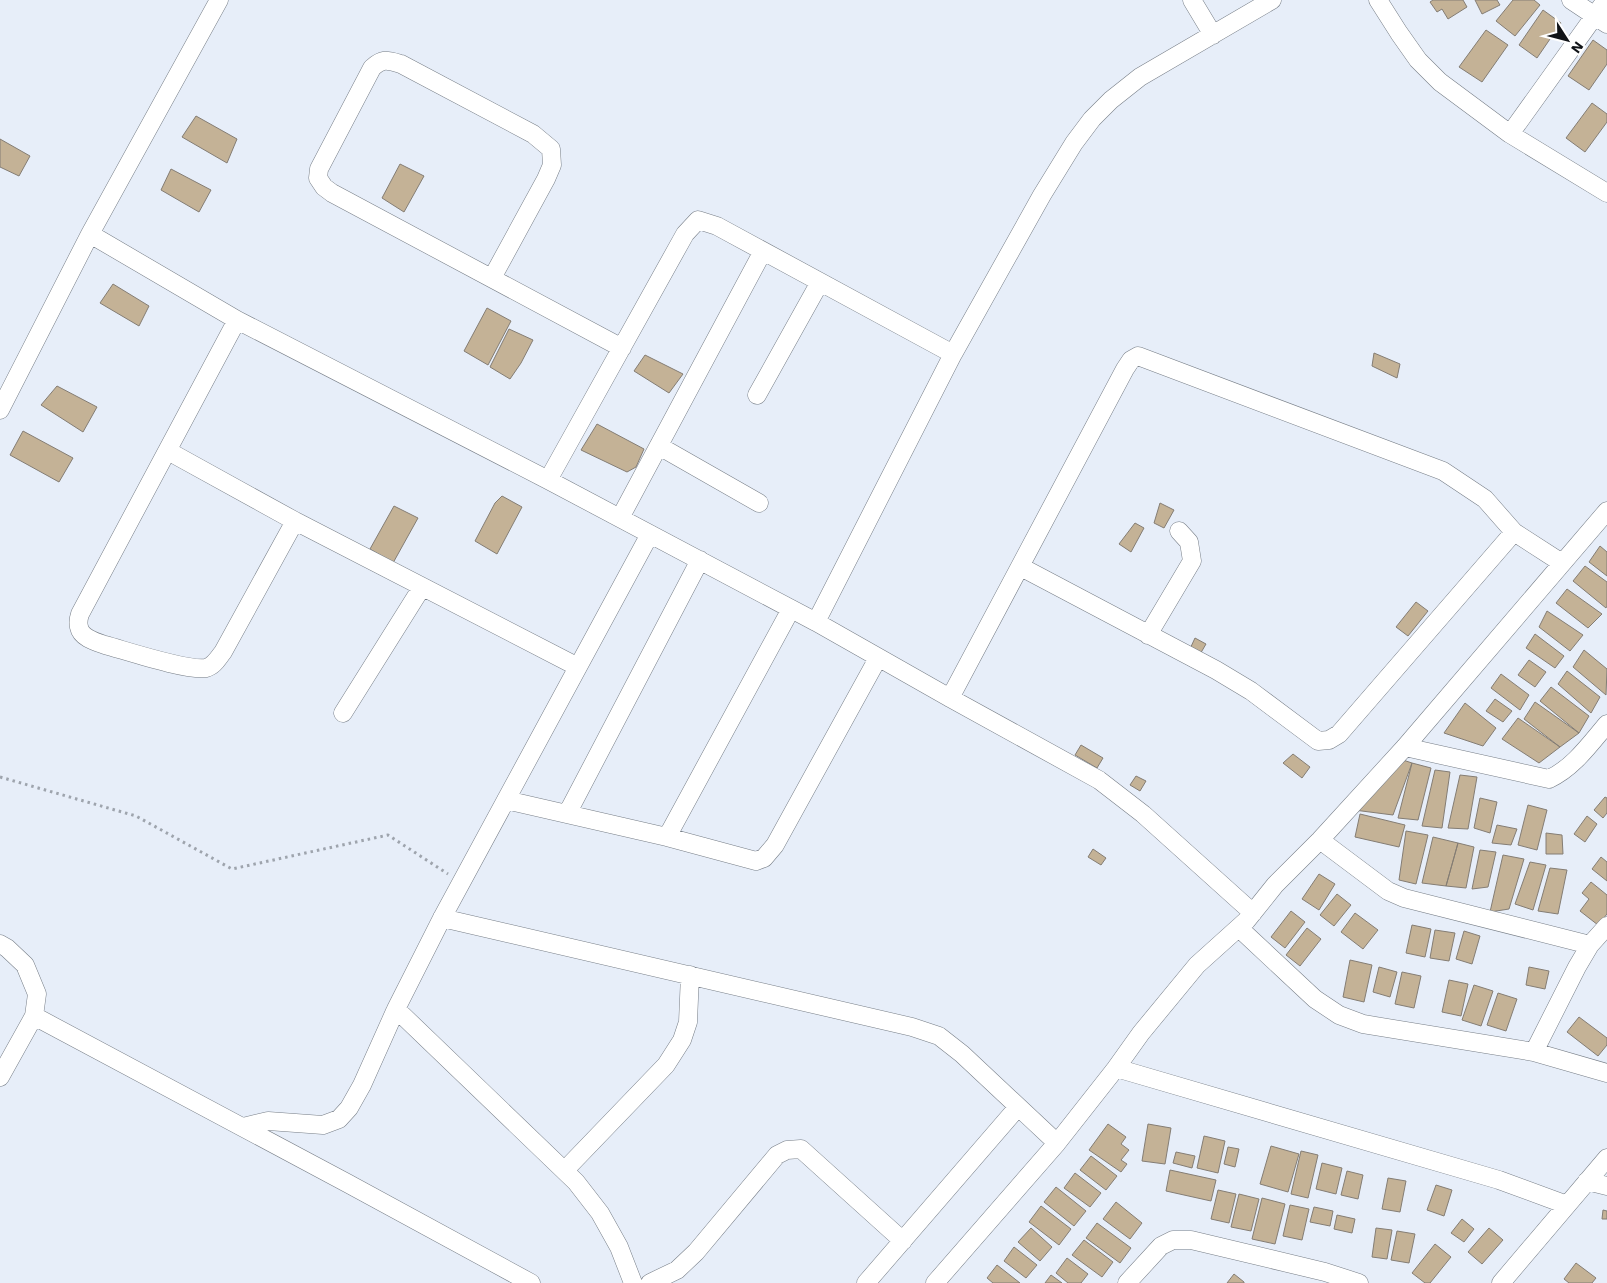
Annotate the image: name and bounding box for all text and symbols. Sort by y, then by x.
north arrow [1542,15,1592,65]
text: N [1568,39,1587,57]

